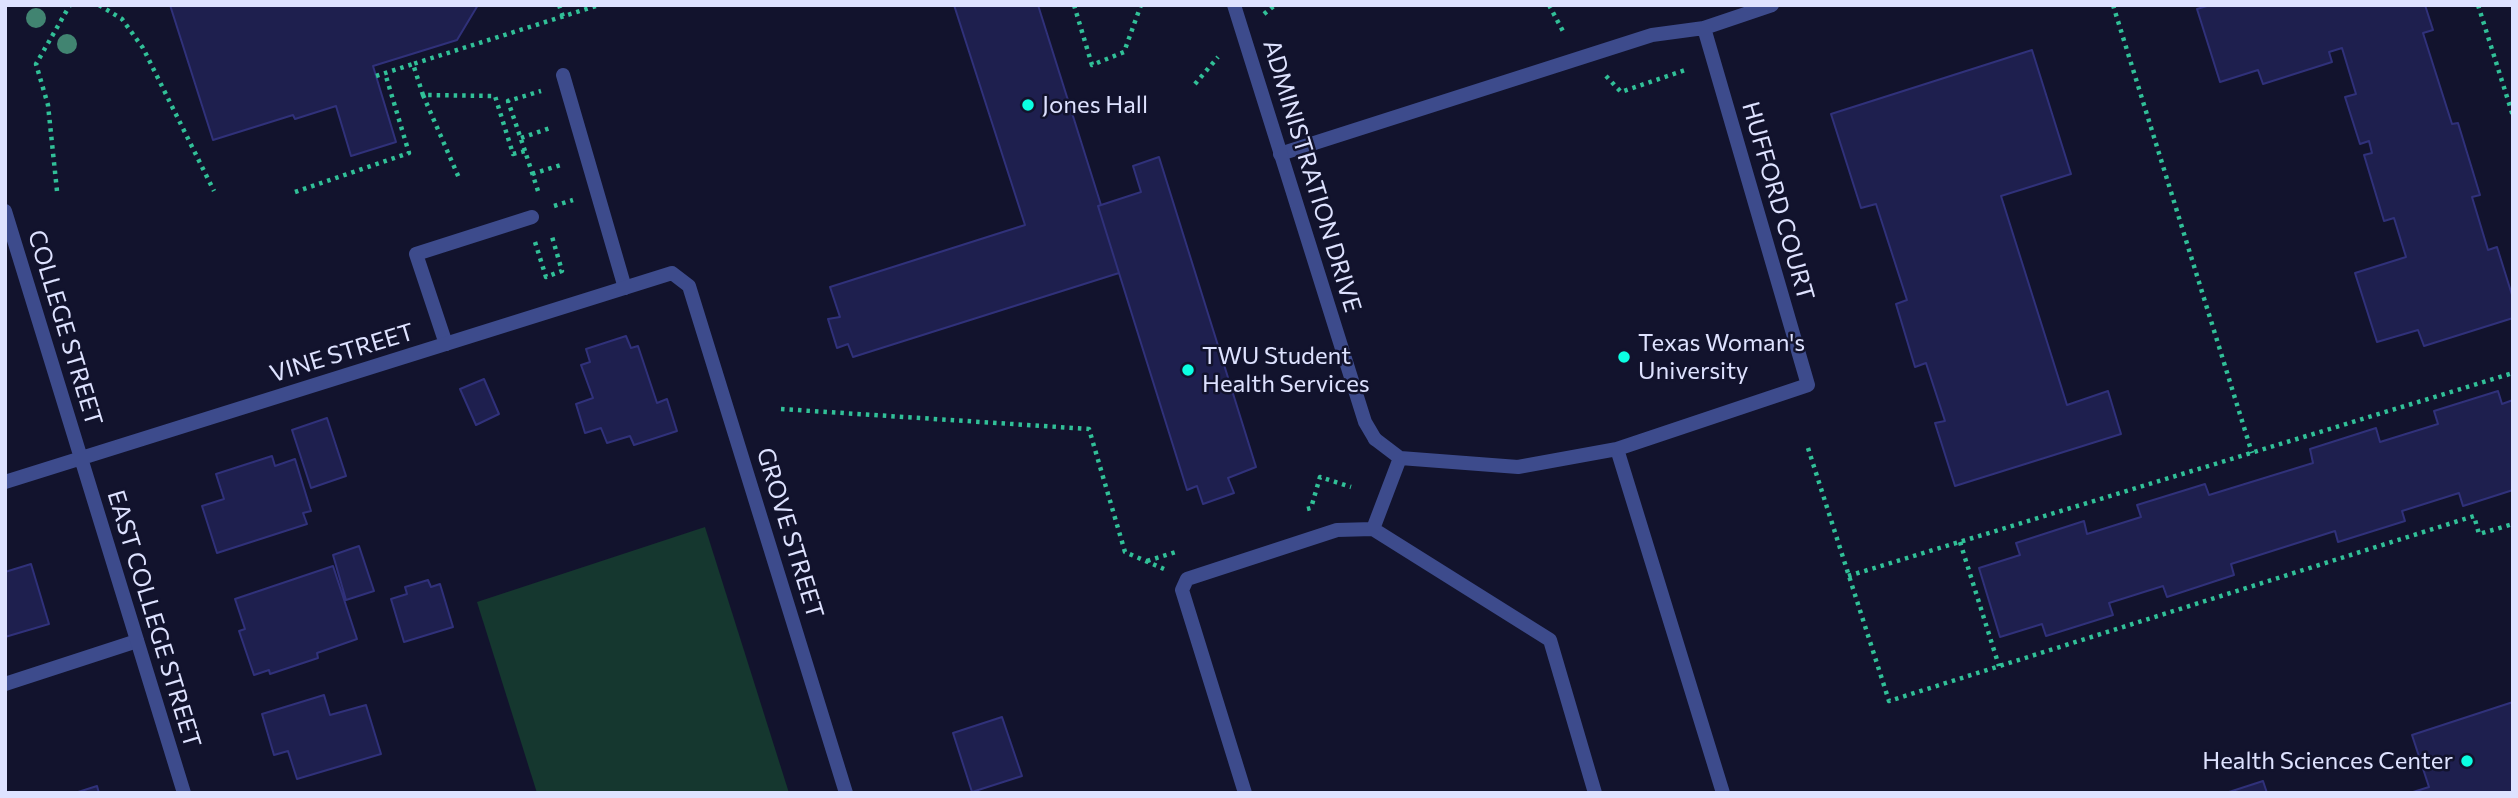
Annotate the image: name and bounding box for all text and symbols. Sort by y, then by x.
street label: ADMINISTRATION DRIVE [1257,36,1367,316]
place label: Jones Hall [1042,91,1148,119]
marker: Jones Hall [1020,97,1036,113]
street label: HUFFORD COURT [1736,98,1820,304]
street label: COLLEGE STREET [22,227,108,429]
street label: VINE STREET [266,317,418,389]
place label: Texas Woman's University [1638,329,1805,385]
place label: TWU Student Health Services [1202,342,1370,398]
marker: Texas Woman's University [1616,349,1632,365]
marker: TWU Student Health Services [1180,362,1196,378]
street label: GROVE STREET [750,444,830,622]
street label: EAST COLLEGE STREET [101,487,207,751]
place label: Health Sciences Center [2202,747,2453,775]
marker: Health Sciences Center [2459,753,2475,769]

